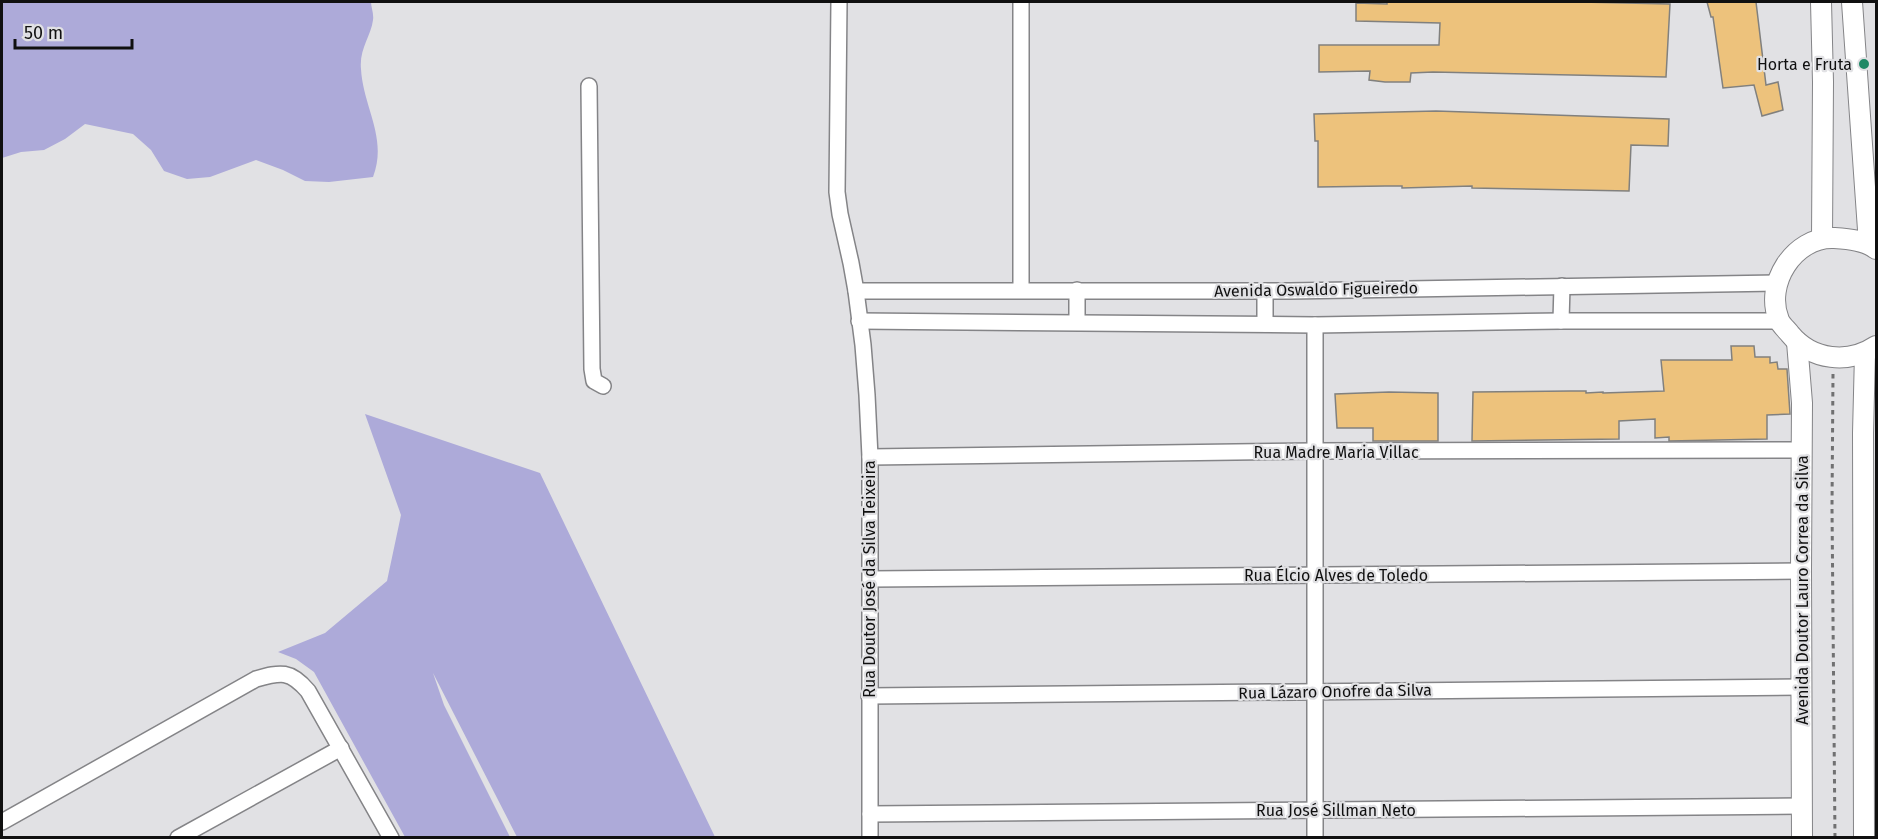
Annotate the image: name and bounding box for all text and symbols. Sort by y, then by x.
scale bar [15,12,132,50]
text: 50 m [24,22,63,44]
place label: Horta e Fruta [1757,55,1852,74]
marker: Horta e Fruta [1857,57,1871,71]
street label: Avenida Oswaldo Figueiredo [1214,278,1418,301]
street label: Rua Madre Maria Villac [1253,443,1419,462]
street label: Avenida Doutor Lauro Correa da Silva [1793,455,1812,725]
street label: Rua Doutor José da Silva Teixeira [860,460,879,698]
street label: Rua Élcio Alves de Toledo [1244,565,1428,585]
street label: Rua Lázaro Onofre da Silva [1238,680,1432,703]
street label: Rua José Sillman Neto [1256,801,1416,820]

